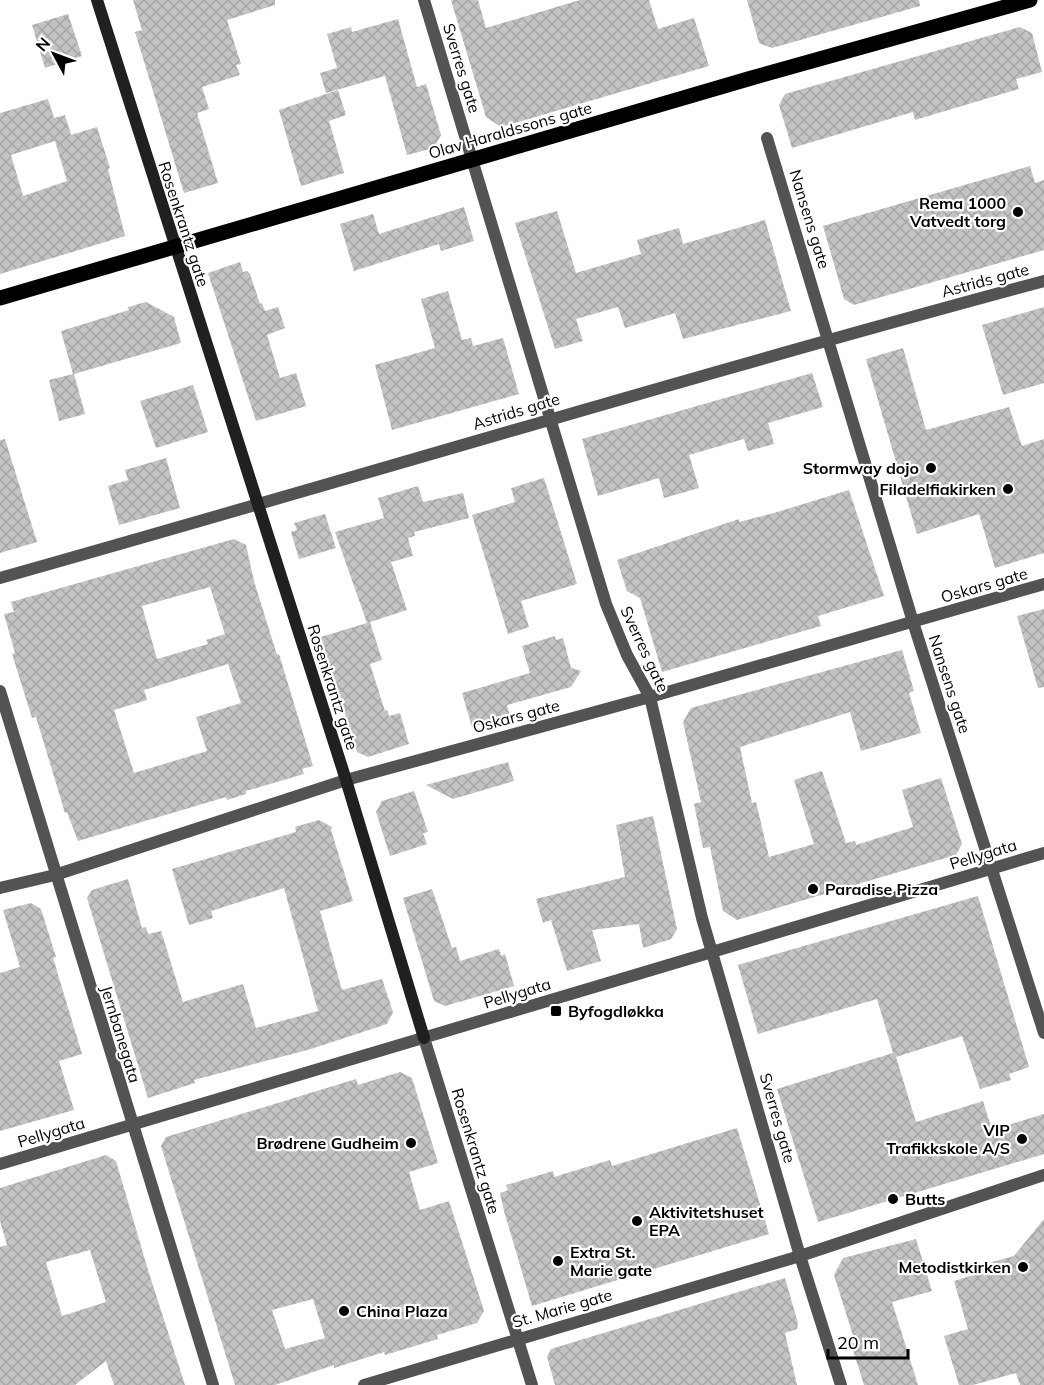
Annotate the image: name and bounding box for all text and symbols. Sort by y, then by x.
street label: Sverres gate [439,21,485,115]
north arrow [24,24,84,84]
text: N [31,33,54,55]
street label: Olav Haraldssons gate [426,97,594,163]
street label: Rosenkrantz gate [154,159,214,289]
street label: Nansens gate [785,167,835,271]
place label: Rema 1000 Vatvedt torg [909,193,1006,231]
marker: Rema 1000 Vatvedt torg [1011,205,1025,219]
street label: Astrids gate [939,259,1031,301]
street label: Astrids gate [470,388,562,434]
place label: Stormway dojo [803,458,919,478]
marker: Stormway dojo [924,461,938,475]
place label: Filadelfiakirken [879,479,996,499]
marker: Filadelfiakirken [1001,482,1015,496]
street label: Oskars gate [938,563,1030,607]
street label: Sverres gate [616,603,674,695]
street label: Rosenkrantz gate [303,622,363,752]
street label: Nansens gate [925,632,975,736]
street label: Oskars gate [470,695,562,737]
street label: Pellygata [947,834,1019,874]
place label: Paradise Pizza [825,879,938,899]
marker: Paradise Pizza [806,882,820,896]
street label: Pellygata [481,973,553,1013]
street label: Jernbanegata [97,983,145,1085]
place label: Byfogdløkka [568,1001,664,1021]
marker: Byfogdløkka [549,1004,563,1018]
street label: Sverres gate [756,1071,800,1165]
street label: Rosenkrantz gate [447,1086,505,1216]
street label: Pellygata [15,1112,87,1152]
place label: VIP Trafikkskole A/S [886,1120,1010,1158]
marker: VIP Trafikkskole A/S [1015,1132,1029,1146]
place label: Brødrene Gudheim [256,1133,399,1153]
marker: Brødrene Gudheim [404,1136,418,1150]
place label: Butts [905,1189,945,1209]
marker: Butts [886,1192,900,1206]
place label: Aktivitetshuset EPA [649,1202,764,1240]
marker: Aktivitetshuset EPA [630,1214,644,1228]
place label: Extra St. Marie gate [570,1242,652,1280]
marker: Extra St. Marie gate [551,1254,565,1268]
place label: Metodistkirken [898,1257,1011,1277]
marker: Metodistkirken [1016,1260,1030,1274]
street label: St. Marie gate [510,1284,614,1332]
place label: China Plaza [356,1301,448,1321]
marker: China Plaza [337,1304,351,1318]
scale bar [828,1322,908,1360]
text: 20 m [837,1331,879,1354]

